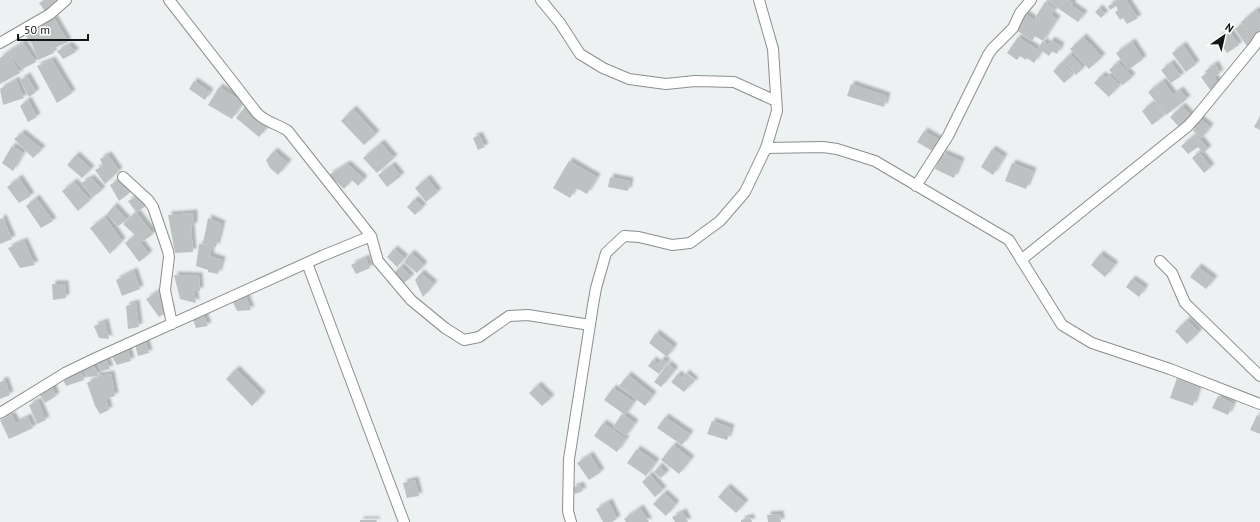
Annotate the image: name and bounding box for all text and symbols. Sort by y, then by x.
scale bar [18,16,88,42]
north arrow [1204,16,1244,56]
text: N [1223,20,1237,36]
text: 50 m [24,22,50,37]

